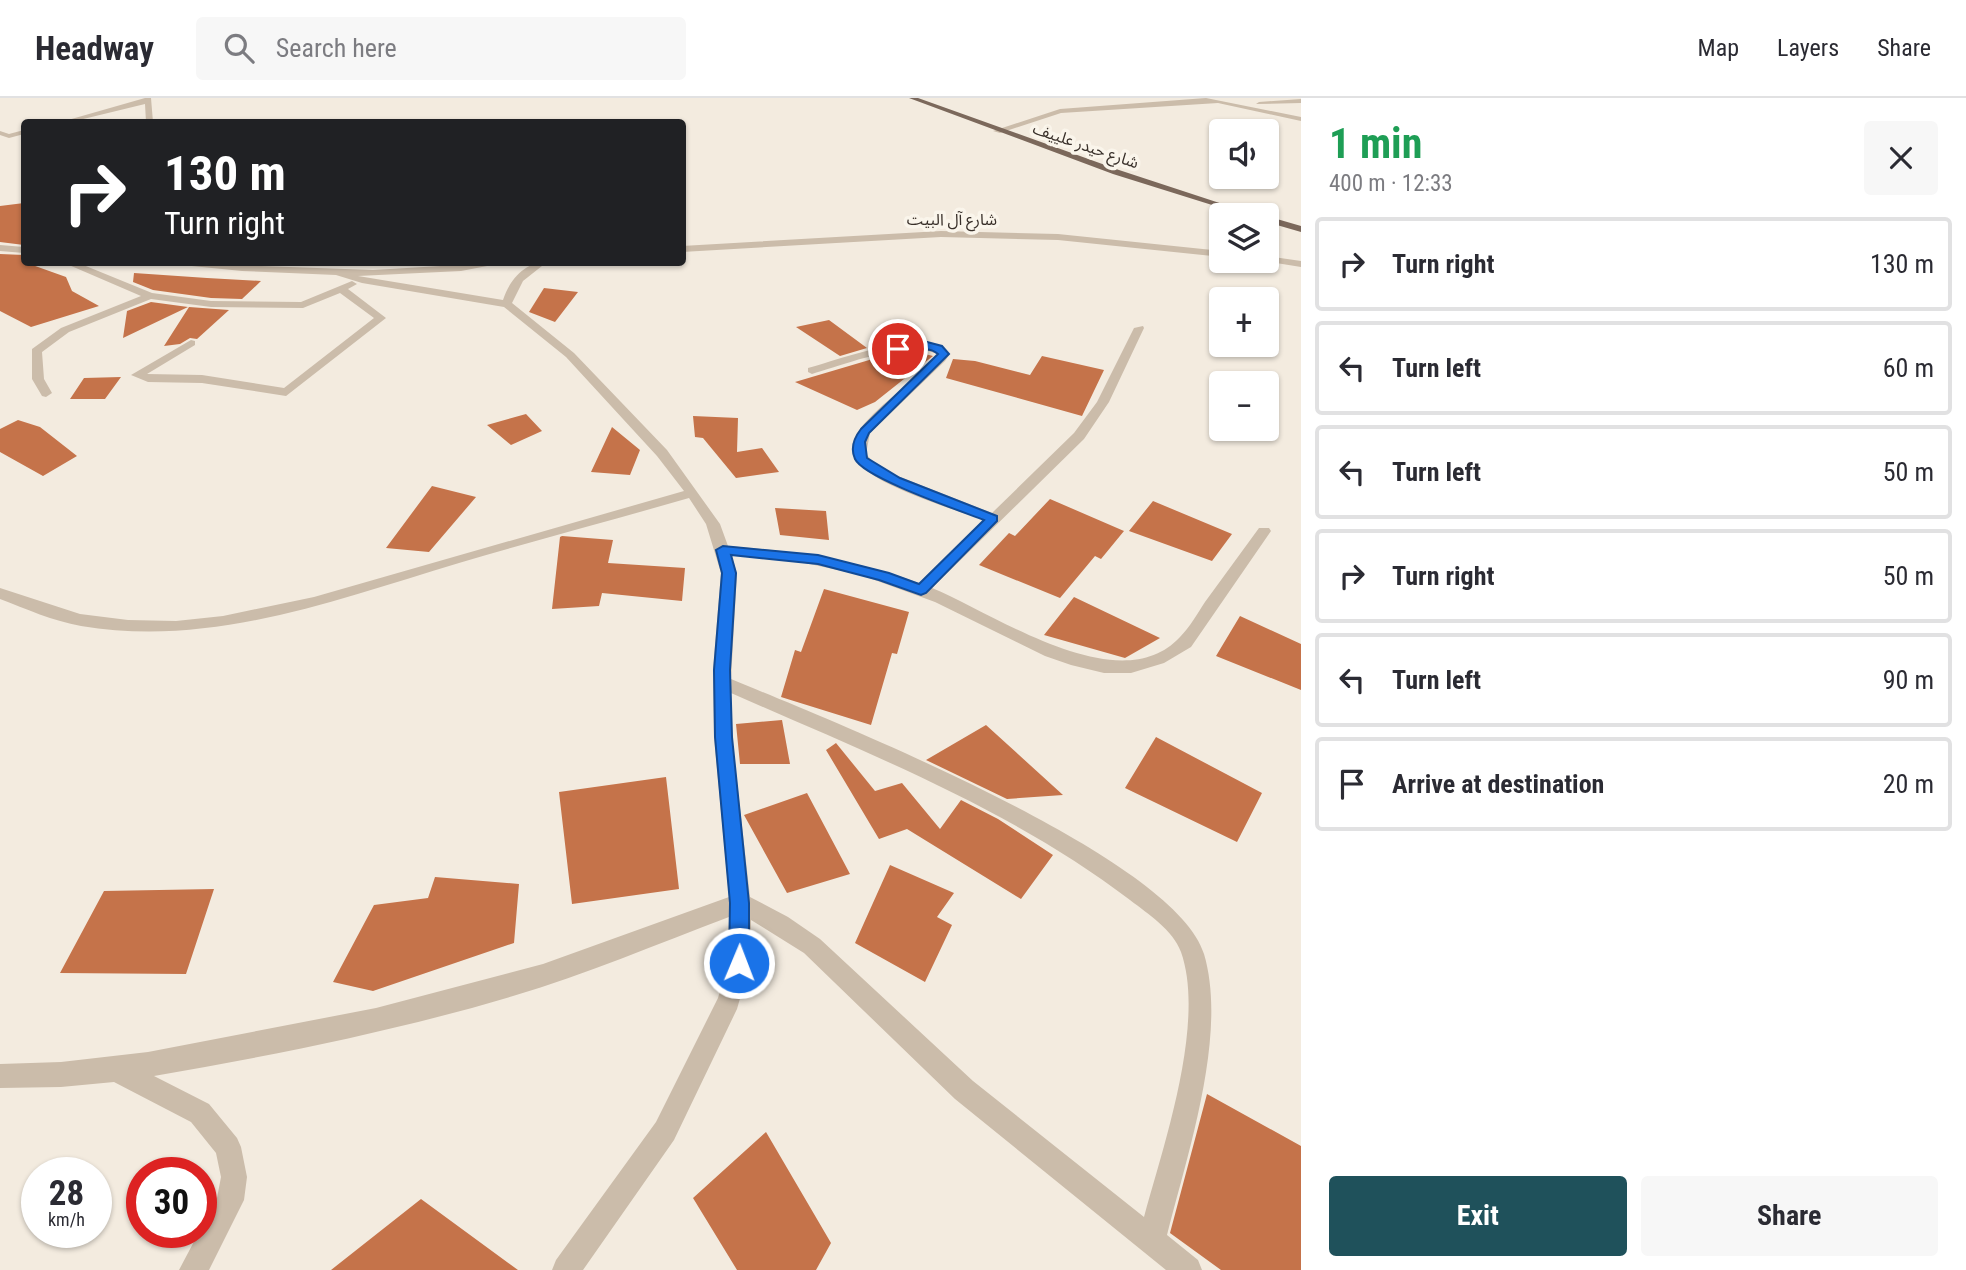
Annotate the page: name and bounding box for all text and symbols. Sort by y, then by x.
search box [196,17,686,80]
text: Headway [35,29,154,68]
icon: search [220,29,258,67]
text: Search here [276,33,397,63]
text: Map [1698,34,1739,62]
text: Layers [1777,34,1839,62]
text: Share [1877,34,1931,62]
street label: شارع حيدر علييف [1029,118,1141,175]
map controls [1209,119,1279,441]
button: sound [1209,119,1279,189]
text: 1 min [1329,119,1422,168]
button: close [1864,121,1938,195]
text: 130 m [164,145,286,202]
icon: right [49,147,140,238]
text: 400 m · 12:33 [1329,170,1453,197]
button: layers [1209,203,1279,273]
text: Turn right [164,204,285,242]
street label: شارع آل البيت [907,210,997,232]
icon: right [1333,245,1371,283]
text: Turn right [1392,249,1494,279]
text: 130 m [1870,249,1934,279]
button: + [1209,287,1279,357]
pin [868,319,928,379]
icon: arrive [879,330,917,368]
icon: left [1333,349,1371,387]
text: Turn left [1392,353,1481,383]
text: 60 m [1883,353,1934,383]
button: − [1209,371,1279,441]
icon: left [1333,453,1371,491]
text: Turn left [1392,457,1481,487]
text: 50 m [1883,457,1934,487]
icon: right [1333,557,1371,595]
text: Turn right [1392,561,1494,591]
text: 50 m [1883,561,1934,591]
icon: left [1333,661,1371,699]
text: Turn left [1392,665,1481,695]
text: 90 m [1883,665,1934,695]
icon: arrive [1333,765,1371,803]
text: Arrive at destination [1392,769,1604,799]
text: 20 m [1883,769,1934,799]
position arrow [702,926,776,1000]
speed limit sign: 30 [126,1157,217,1248]
text: 28 [49,1173,84,1214]
button: Exit [1329,1176,1627,1256]
button: Share [1641,1176,1938,1256]
text: km/h [48,1209,85,1230]

